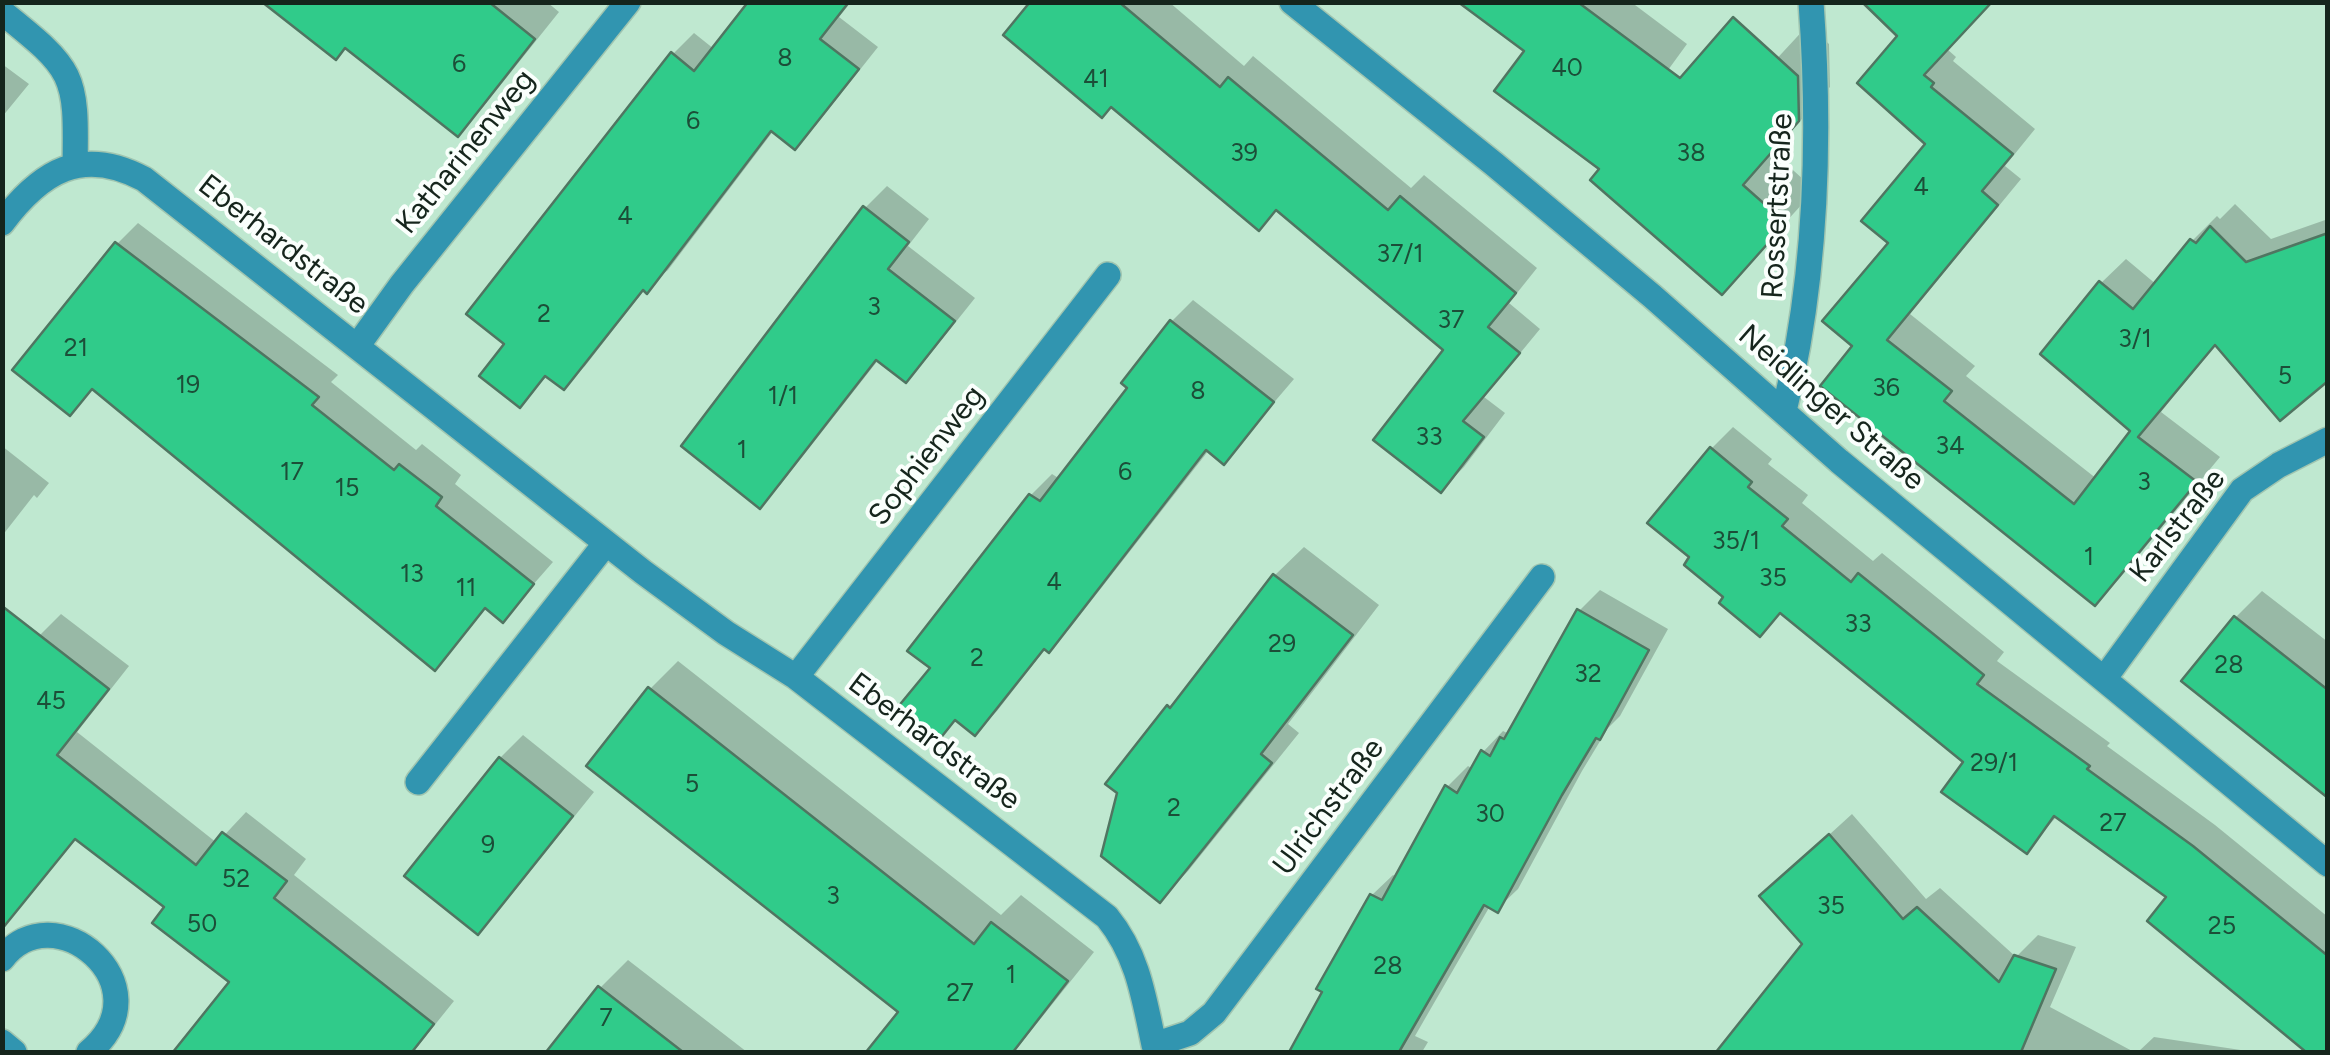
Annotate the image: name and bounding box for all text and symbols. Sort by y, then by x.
house number: 8 [777,44,793,74]
house number: 6 [452,50,466,80]
house number: 40 [1551,54,1583,84]
street label: Katharinenweg [389,63,543,241]
house number: 41 [1083,65,1109,95]
house number: 6 [686,107,700,137]
street label: Rossertstraße [1755,112,1801,300]
house number: 39 [1230,139,1258,169]
house number: 38 [1677,139,1705,169]
street label: Eberhardstraße [191,168,375,322]
house number: 4 [1913,173,1929,203]
house number: 4 [617,202,633,232]
house number: 37/1 [1376,240,1424,270]
house number: 3 [867,293,881,323]
house number: 2 [537,300,551,330]
house number: 37 [1437,306,1465,336]
street label: Neidlinger Straße [1731,317,1931,499]
house number: 3/1 [2118,325,2152,355]
house number: 21 [64,334,88,364]
house number: 5 [2278,362,2292,392]
house number: 19 [176,371,200,401]
house number: 36 [1872,374,1900,404]
house number: 8 [1190,377,1206,407]
street label: Sophienweg [861,379,993,533]
house number: 1/1 [768,382,798,412]
house number: 33 [1415,423,1443,453]
house number: 34 [1935,432,1965,462]
house number: 1 [737,436,747,466]
house number: 17 [280,458,304,488]
house number: 6 [1118,458,1132,488]
street label: Karlstraße [2123,462,2233,590]
house number: 3 [2137,468,2151,498]
house number: 15 [335,474,359,504]
house number: 35/1 [1712,527,1760,557]
house number: 1 [2084,543,2094,573]
house number: 13 [400,560,424,590]
house number: 35 [1759,564,1787,594]
house number: 4 [1046,568,1062,598]
house number: 11 [456,574,476,604]
house number: 33 [1844,610,1872,640]
house number: 29 [1268,630,1296,660]
house number: 2 [970,644,984,674]
house number: 28 [2214,651,2244,681]
house number: 32 [1574,660,1602,690]
street label: Eberhardstraße [841,666,1027,818]
house number: 45 [36,687,66,717]
street label: Ulrichstraße [1266,732,1392,882]
house number: 29/1 [1970,749,2018,779]
house number: 5 [685,770,699,800]
house number: 2 [1167,794,1181,824]
house number: 30 [1475,800,1505,830]
house number: 27 [2099,809,2127,839]
house number: 9 [481,831,495,861]
house number: 52 [222,865,250,895]
house number: 3 [826,882,840,912]
house number: 35 [1817,892,1845,922]
house number: 50 [187,910,217,940]
house number: 25 [2208,912,2236,942]
house number: 28 [1373,952,1403,982]
house number: 1 [1006,961,1016,991]
house number: 27 [946,979,974,1009]
house number: 7 [599,1004,613,1034]

